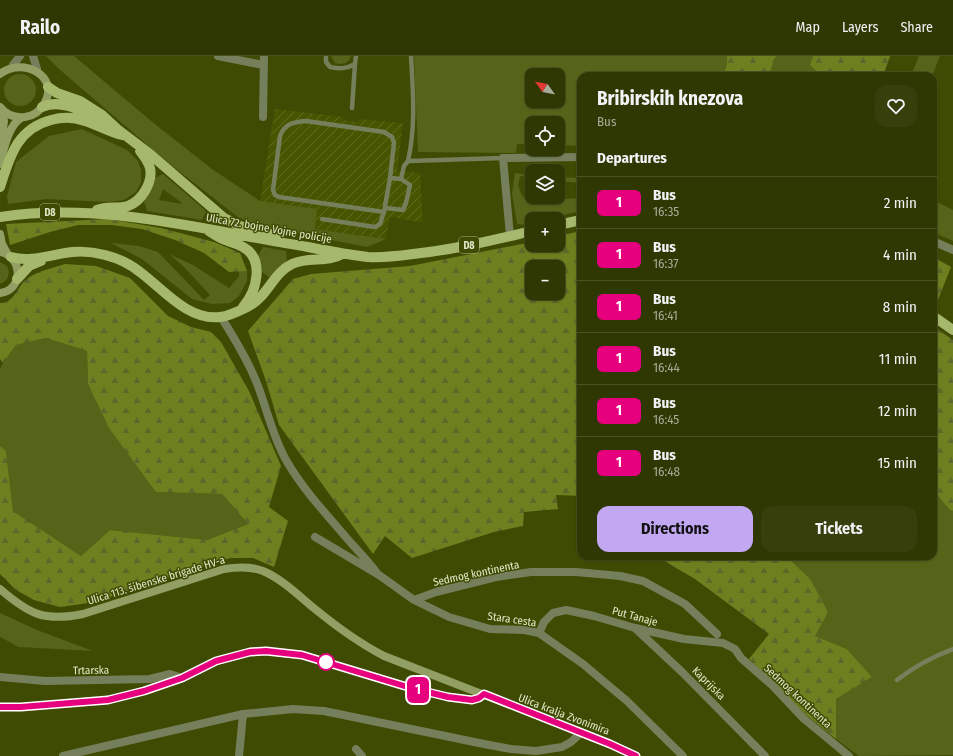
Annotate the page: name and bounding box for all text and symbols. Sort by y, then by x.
text: Railo [20,16,60,39]
text: Map [796,19,820,36]
text: Layers [842,19,878,36]
text: Share [900,19,933,36]
north arrow [525,68,565,108]
map controls [525,68,565,300]
button: heart [875,85,917,127]
text: Bribirskih knezova [597,87,743,110]
text: Bus [597,114,616,129]
button: locate [525,116,565,156]
text: Departures [597,149,667,167]
button: layers [525,164,565,204]
text: Bus [653,186,676,204]
text: 1 [616,194,622,211]
text: 2 min [884,194,917,212]
road number: D8 [40,204,60,220]
text: 16:35 [653,204,679,219]
street label: Ulica 72. bojne Vojne policije [205,211,333,246]
button: + [525,212,565,252]
road number: D8 [459,237,479,253]
text: Bus [653,238,676,256]
text: 1 [616,246,622,263]
text: 4 min [883,246,917,264]
text: 16:37 [653,256,678,271]
button: − [525,260,565,300]
text: Bus [653,290,676,308]
text: 1 [616,298,622,315]
text: 8 min [883,298,917,316]
text: 16:41 [653,308,678,323]
text: Bus [653,342,676,360]
text: 1 [616,350,622,367]
text: 11 min [879,350,917,368]
text: 16:44 [653,360,680,375]
text: Bus [653,394,676,412]
text: 1 [616,402,622,419]
text: 12 min [878,402,917,420]
text: 16:45 [653,412,679,427]
text: Bus [653,446,676,464]
text: 1 [616,454,622,471]
text: 15 min [878,454,917,472]
text: 16:48 [653,464,680,479]
button: Directions [597,506,753,552]
button: Tickets [761,506,917,552]
street label: Ulica 113. šibenske brigade HV-a [86,553,227,608]
street label: Sedmog kontinenta [432,558,520,589]
street label: Put Tanaje [611,604,659,629]
street label: Stara cesta [487,610,537,629]
unlabelled marker [317,653,335,671]
street label: Sedmog kontinenta [761,662,834,731]
street label: Trtarska [73,664,109,677]
street label: Kaprijska [689,664,728,703]
line badge: 1 [405,677,431,703]
text: 1 [415,681,421,698]
street label: Ulica kralja Zvonimira [516,691,611,738]

